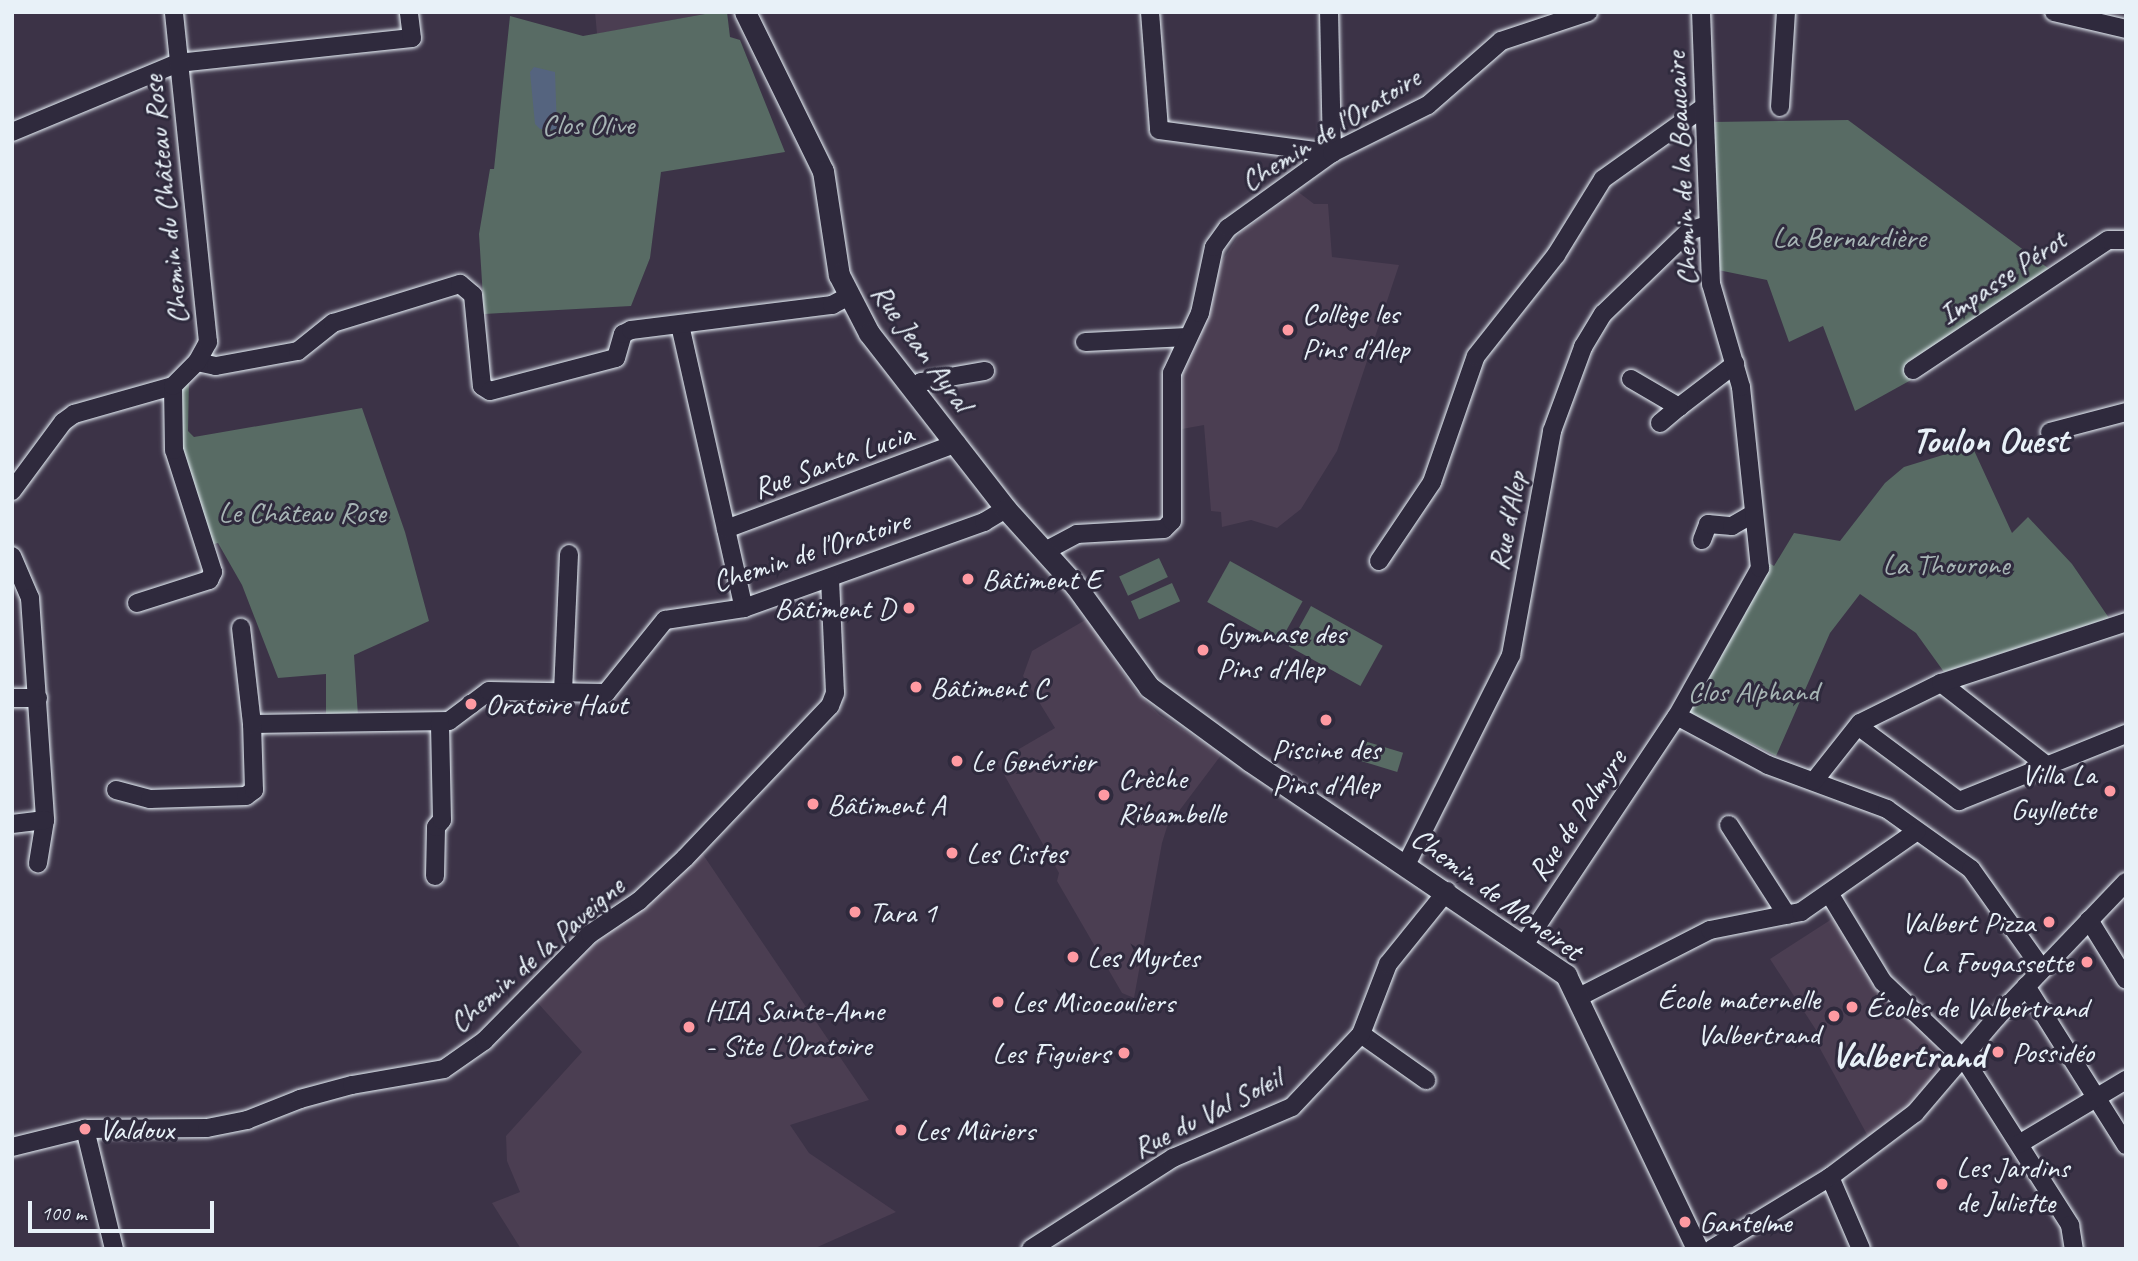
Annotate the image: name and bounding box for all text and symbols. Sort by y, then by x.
street label: Chemin de la Beaucaire [1657,51,1705,287]
street label: Chemin de l'Oratoire [1233,59,1427,199]
street label: Chemin du Château Rose [134,74,196,326]
park label: Clos Olive [541,106,635,142]
park label: La Bernardière [1772,219,1926,255]
street label: Impasse Pérot [1932,221,2072,333]
street label: Rue Jean Ayral [864,276,980,418]
place label: Collège les Pins d'Alep [1302,295,1409,366]
marker: Collège les Pins d'Alep [1280,322,1296,338]
street label: Rue Santa Lucia [749,416,917,506]
district label: Toulon Ouest [1912,418,2068,462]
street label: Rue d'Alep [1480,469,1534,573]
park label: Le Château Rose [218,494,386,530]
street label: Chemin de l'Oratoire [708,502,914,600]
park label: La Thourone [1882,546,2010,582]
place label: Bâtiment E [982,561,1101,597]
marker: Bâtiment E [960,571,976,587]
place label: Bâtiment D [774,590,895,626]
marker: Bâtiment D [901,600,917,616]
place label: Gymnase des Pins d'Alep [1217,615,1346,686]
marker: Gymnase des Pins d'Alep [1195,642,1211,658]
place label: Bâtiment C [930,669,1047,705]
park label: Clos Alphand [1688,673,1818,709]
marker: Bâtiment C [908,679,924,695]
place label: Oratoire Haut [485,686,629,722]
marker: Oratoire Haut [463,696,479,712]
marker: Piscine des Pins d'Alep [1318,712,1334,728]
place label: Piscine des Pins d'Alep [1272,731,1380,802]
street label: Rue de Palmyre [1520,742,1634,888]
place label: Le Genévrier [971,743,1095,779]
marker: Le Genévrier [949,753,965,769]
place label: Villa La Guyllette [2011,756,2096,826]
place label: Crèche Ribambelle [1118,760,1226,830]
marker: Villa La Guyllette [2102,783,2118,799]
place label: Bâtiment A [827,786,945,822]
marker: Crèche Ribambelle [1096,787,1112,803]
marker: Bâtiment A [805,796,821,812]
street label: Chemin de Moneiret [1404,820,1590,968]
place label: Les Cistes [966,835,1066,871]
marker: Les Cistes [944,845,960,861]
street label: Chemin de la Paveigne [441,868,631,1040]
place label: Tara 1 [869,894,937,930]
marker: Tara 1 [847,904,863,920]
place label: Valbert Pizza [1902,904,2035,940]
marker: Valbert Pizza [2041,914,2057,930]
place label: Les Myrtes [1087,939,1199,975]
place label: La Fougassette [1922,944,2073,980]
marker: Les Myrtes [1065,949,1081,965]
marker: La Fougassette [2079,954,2095,970]
place label: École maternelle Valbertrand [1657,981,1820,1052]
place label: Les Micocouliers [1012,984,1174,1020]
place label: Écoles de Valbertrand [1866,989,2088,1025]
place label: HIA Sainte-Anne - Site L'Oratoire [705,992,884,1062]
marker: Les Micocouliers [990,994,1006,1010]
marker: Écoles de Valbertrand [1844,999,1860,1015]
marker: École maternelle Valbertrand [1826,1008,1842,1024]
marker: HIA Sainte-Anne - Site L'Oratoire [679,1017,699,1037]
district label: Valbertrand [1831,1033,1985,1077]
place label: Possidéo [2012,1034,2094,1070]
place label: Les Figuiers [992,1035,1110,1071]
marker: Possidéo [1990,1044,2006,1060]
marker: Les Figuiers [1116,1045,1132,1061]
street label: Rue du Val Soleil [1127,1060,1287,1166]
place label: Valdoux [99,1111,174,1147]
place label: Les Mûriers [915,1112,1035,1148]
marker: Valdoux [77,1121,93,1137]
marker: Les Mûriers [893,1122,909,1138]
place label: Les Jardins de Juliette [1956,1149,2070,1220]
marker: Les Jardins de Juliette [1934,1176,1950,1192]
scale bar [32,1188,217,1232]
text: 100 m [41,1200,86,1226]
place label: Gantelme [1699,1204,1792,1240]
marker: Gantelme [1677,1214,1693,1230]

